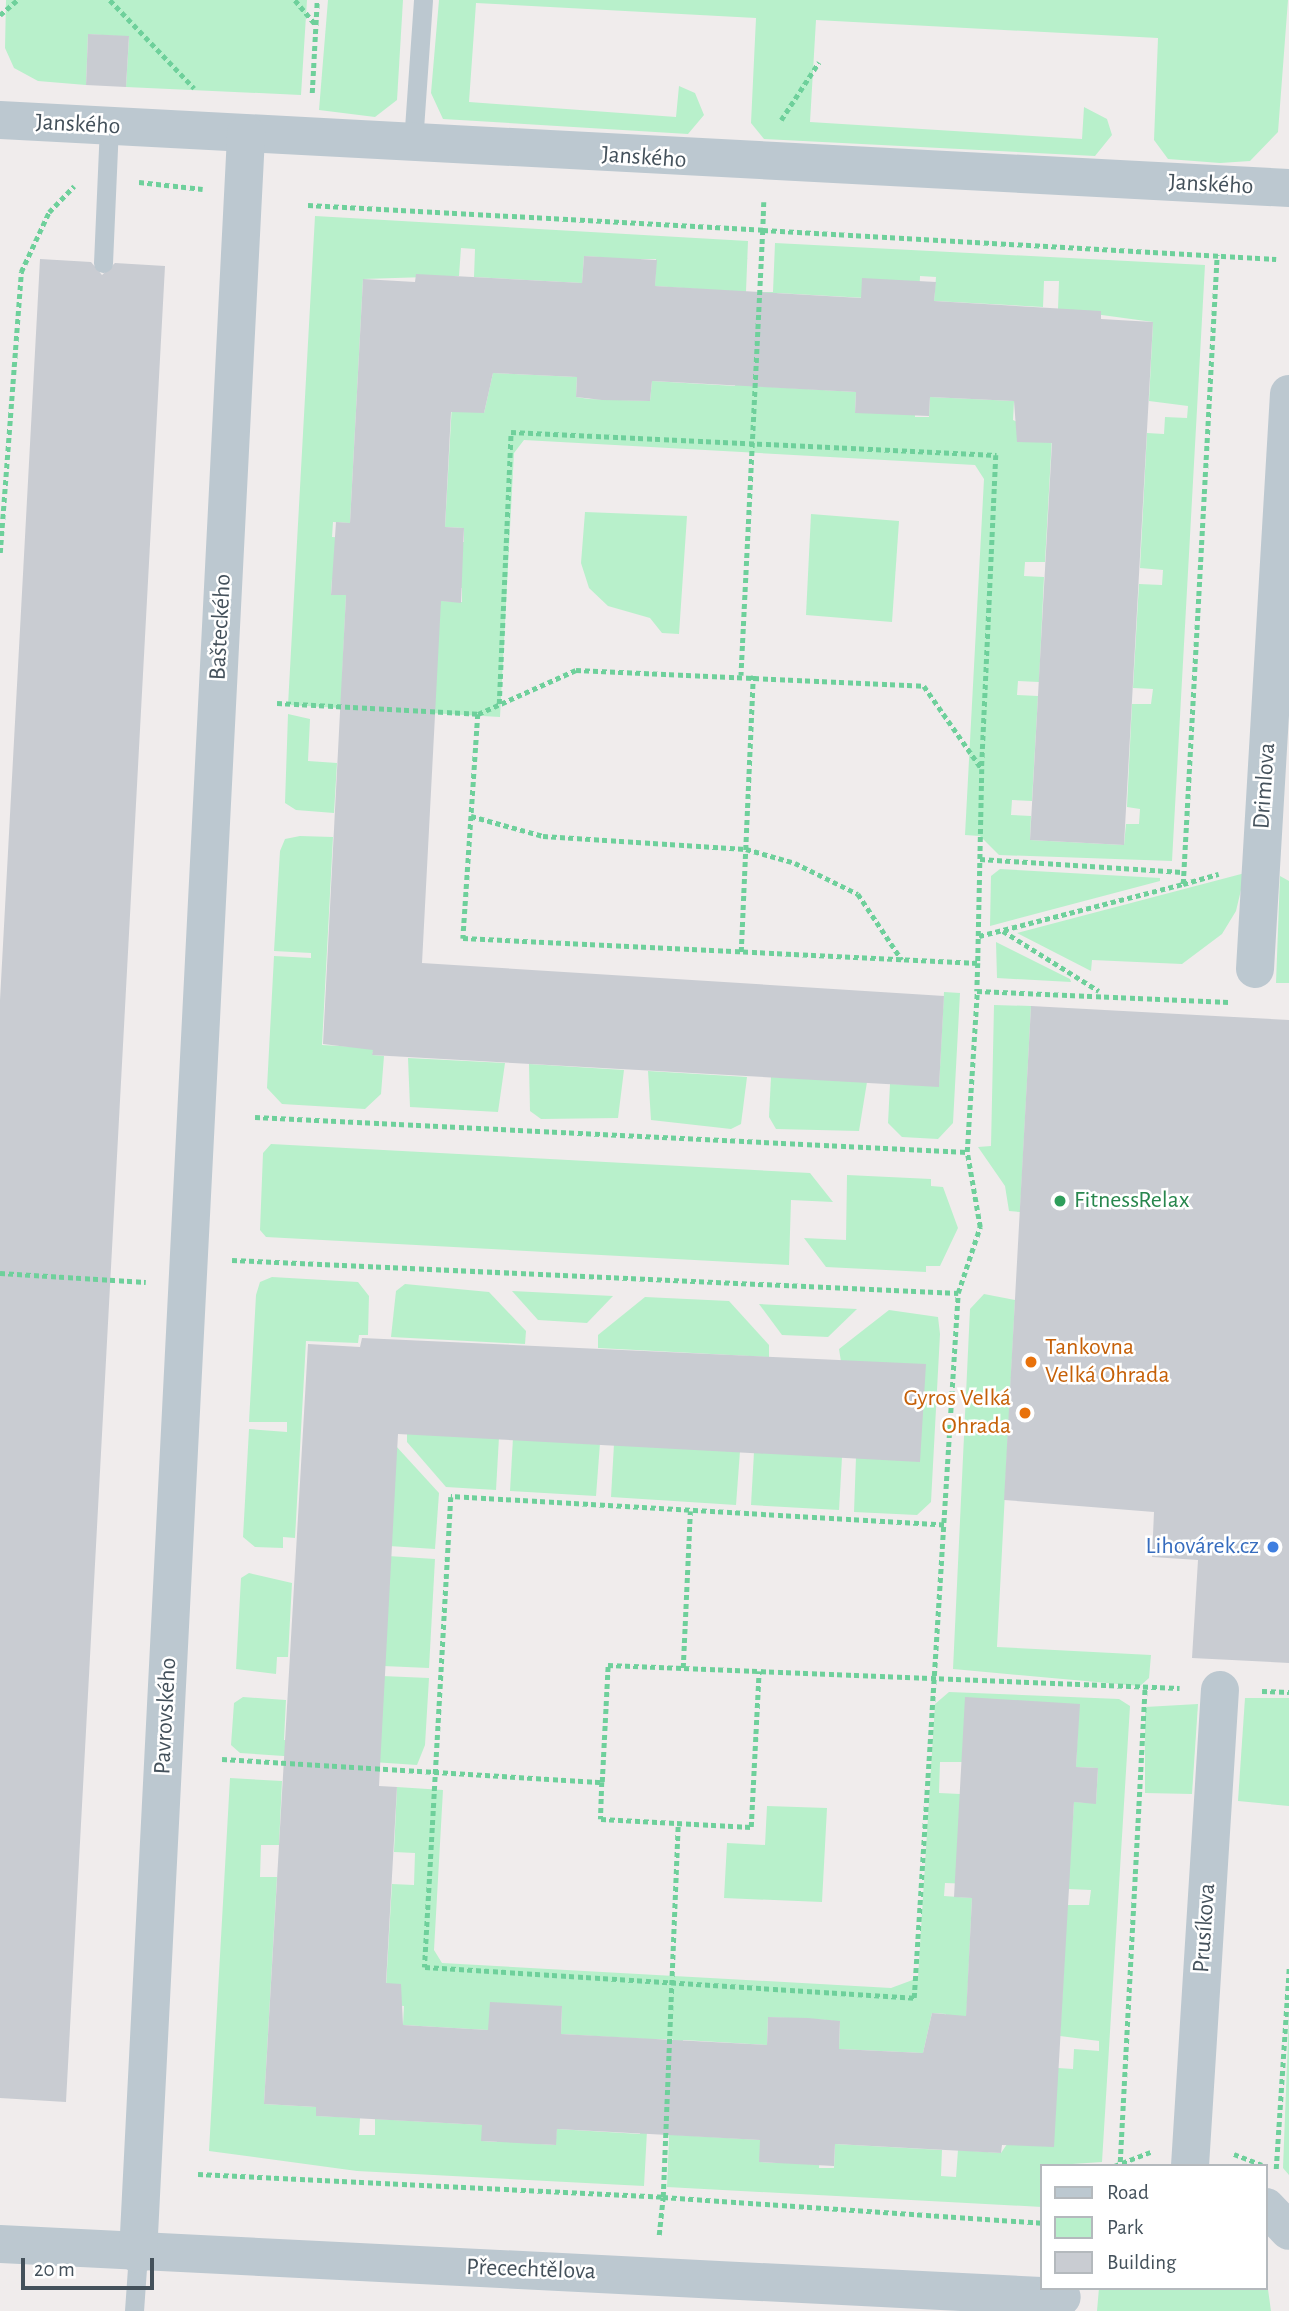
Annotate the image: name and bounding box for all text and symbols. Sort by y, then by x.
street label: Janského [35,108,121,142]
street label: Janského [601,141,687,175]
street label: Janského [1168,168,1254,202]
street label: Bašteckého [204,573,238,681]
street label: Drimlova [1248,742,1282,830]
place label: FitnessRelax [1074,1187,1189,1215]
marker: FitnessRelax [1052,1193,1068,1209]
place label: Tankovna Velká Ohrada [1045,1334,1170,1390]
marker: Tankovna Velká Ohrada [1023,1354,1039,1370]
place label: Gyros Velká Ohrada [903,1385,1011,1441]
marker: Gyros Velká Ohrada [1017,1405,1033,1421]
place label: Lihovárek.cz [1145,1533,1259,1561]
marker: Lihovárek.cz [1265,1539,1281,1555]
street label: Pavrovského [149,1657,183,1775]
street label: Prusíkova [1188,1882,1222,1974]
legend [1040,2164,1268,2290]
text: Road [1107,2182,1149,2203]
text: Park [1107,2217,1143,2238]
scale bar [24,2244,158,2288]
text: Building [1107,2252,1176,2273]
street label: Přecechtělova [466,2253,596,2287]
text: 20 m [34,2259,75,2280]

